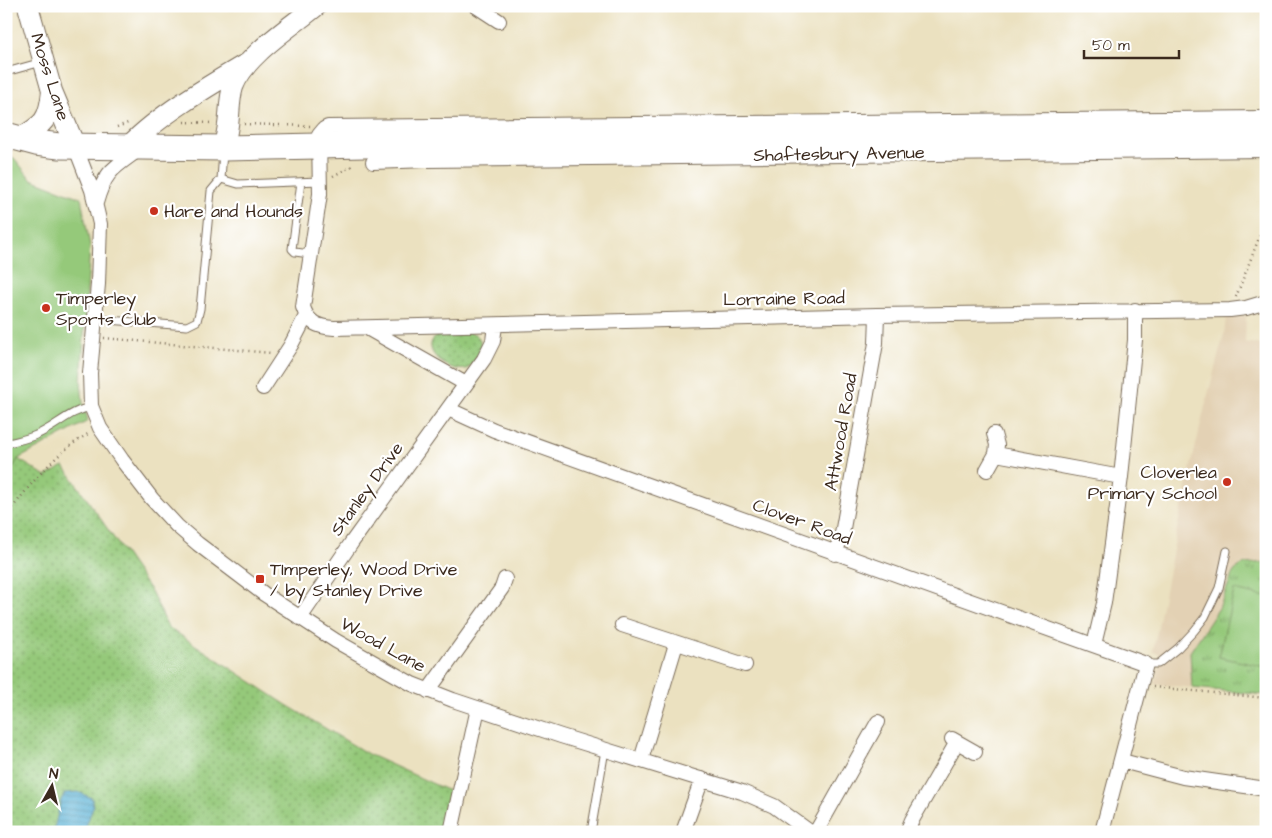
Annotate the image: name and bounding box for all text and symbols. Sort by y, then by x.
scale bar [1084,28,1180,60]
street label: Moss Lane [24,30,76,124]
text: 50 m [1092,35,1130,56]
street label: Shaftesbury Avenue [753,140,925,169]
place label: Hare and Hounds [164,199,303,224]
marker: Hare and Hounds [148,205,160,217]
street label: Lorraine Road [723,285,845,313]
place label: Timperley Sports Club [56,286,156,332]
marker: Timperley Sports Club [40,302,52,314]
street label: Attwood Road [818,371,864,493]
street label: Stanley Drive [325,437,410,541]
place label: Cloverlea Primary School [1088,460,1217,507]
marker: Cloverlea Primary School [1221,476,1233,488]
street label: Clover Road [749,493,855,551]
place label: TImperley, Wood Drive / by Stanley Drive [270,557,458,604]
marker: TImperley, Wood Drive / by Stanley Drive [254,573,266,585]
street label: Wood Lane [336,611,430,679]
north arrow [28,760,78,810]
text: N [48,764,60,785]

